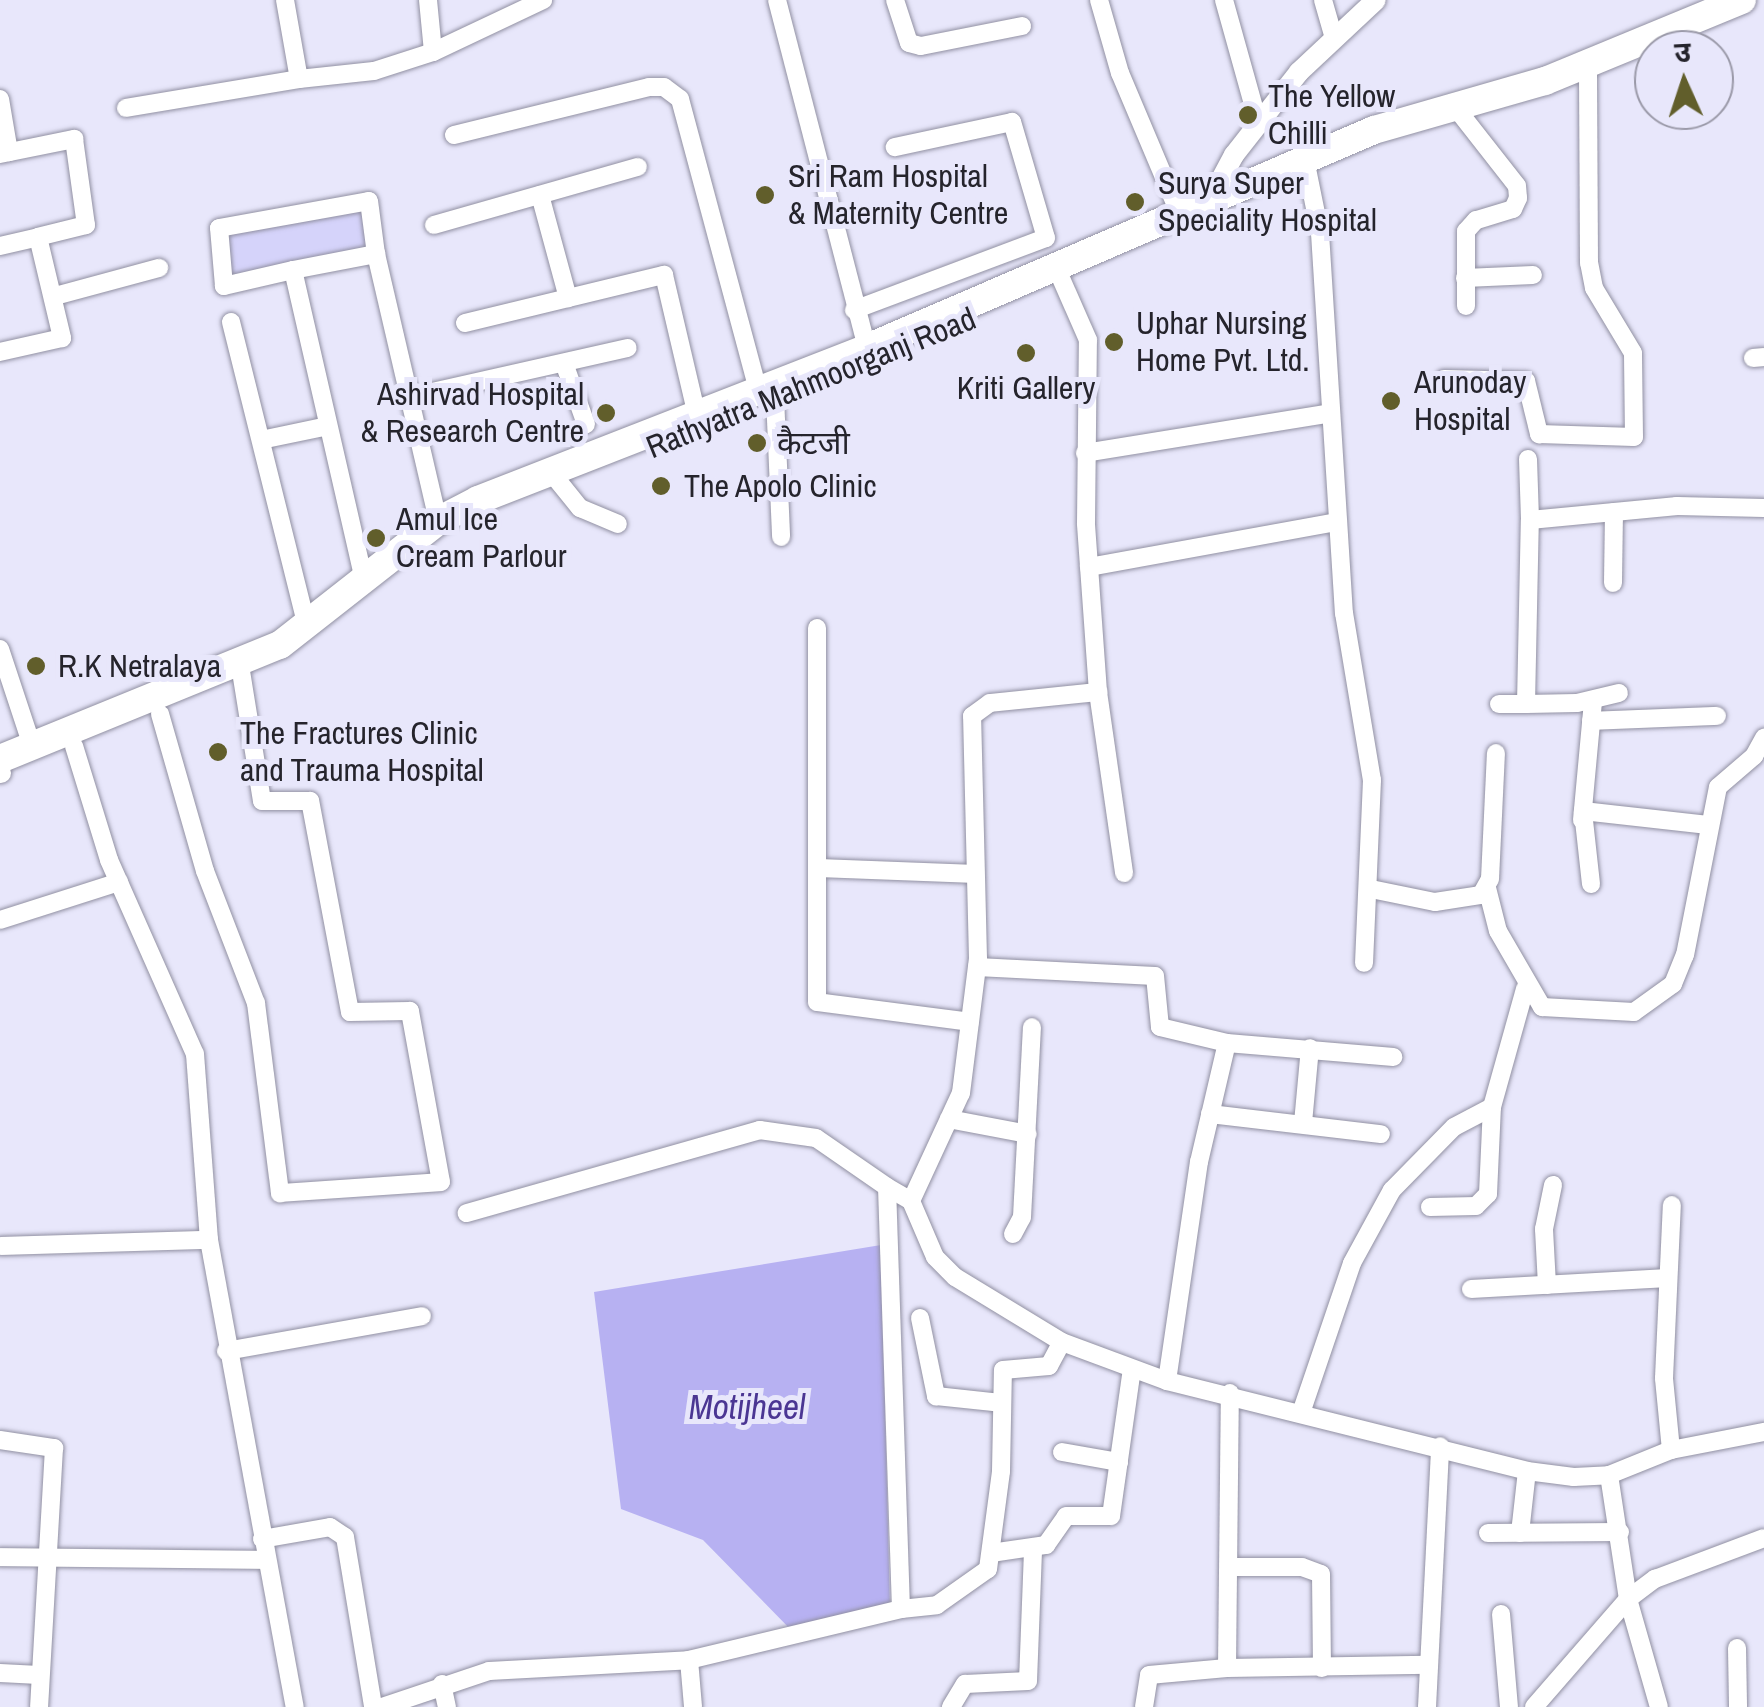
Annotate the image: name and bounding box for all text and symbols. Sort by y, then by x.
north arrow [1634,30,1734,130]
text: उ [1673,33,1692,71]
place label: The Yellow Chilli [1268,78,1396,153]
marker: The Yellow Chilli [1237,104,1259,126]
place label: Sri Ram Hospital & Maternity Centre [788,158,1008,233]
place label: Surya Super Speciality Hospital [1158,165,1377,240]
marker: Sri Ram Hospital & Maternity Centre [752,182,778,208]
marker: Surya Super Speciality Hospital [1122,189,1148,215]
street label: Rathyatra Mahmoorganj Road [641,299,981,467]
place label: Uphar Nursing Home Pvt. Ltd. [1136,305,1310,380]
marker: Uphar Nursing Home Pvt. Ltd. [1101,329,1127,355]
marker: Kriti Gallery [1015,342,1037,364]
place label: Arunoday Hospital [1414,364,1526,439]
place label: Kriti Gallery [957,369,1095,407]
place label: Ashirvad Hospital & Research Centre [361,376,584,451]
marker: Arunoday Hospital [1378,388,1404,414]
marker: Ashirvad Hospital & Research Centre [593,400,619,426]
place label: कैटजी [777,424,850,462]
marker: कैटजी [746,432,768,454]
place label: The Apolo Clinic [684,467,878,505]
marker: The Apolo Clinic [648,473,674,499]
place label: Amul Ice Cream Parlour [396,501,567,576]
marker: Amul Ice Cream Parlour [365,527,387,549]
place label: R.K Netralaya [58,647,221,685]
marker: R.K Netralaya [23,653,49,679]
place label: The Fractures Clinic and Trauma Hospital [240,715,484,790]
marker: The Fractures Clinic and Trauma Hospital [205,739,231,765]
water label: Motijheel [689,1386,805,1428]

